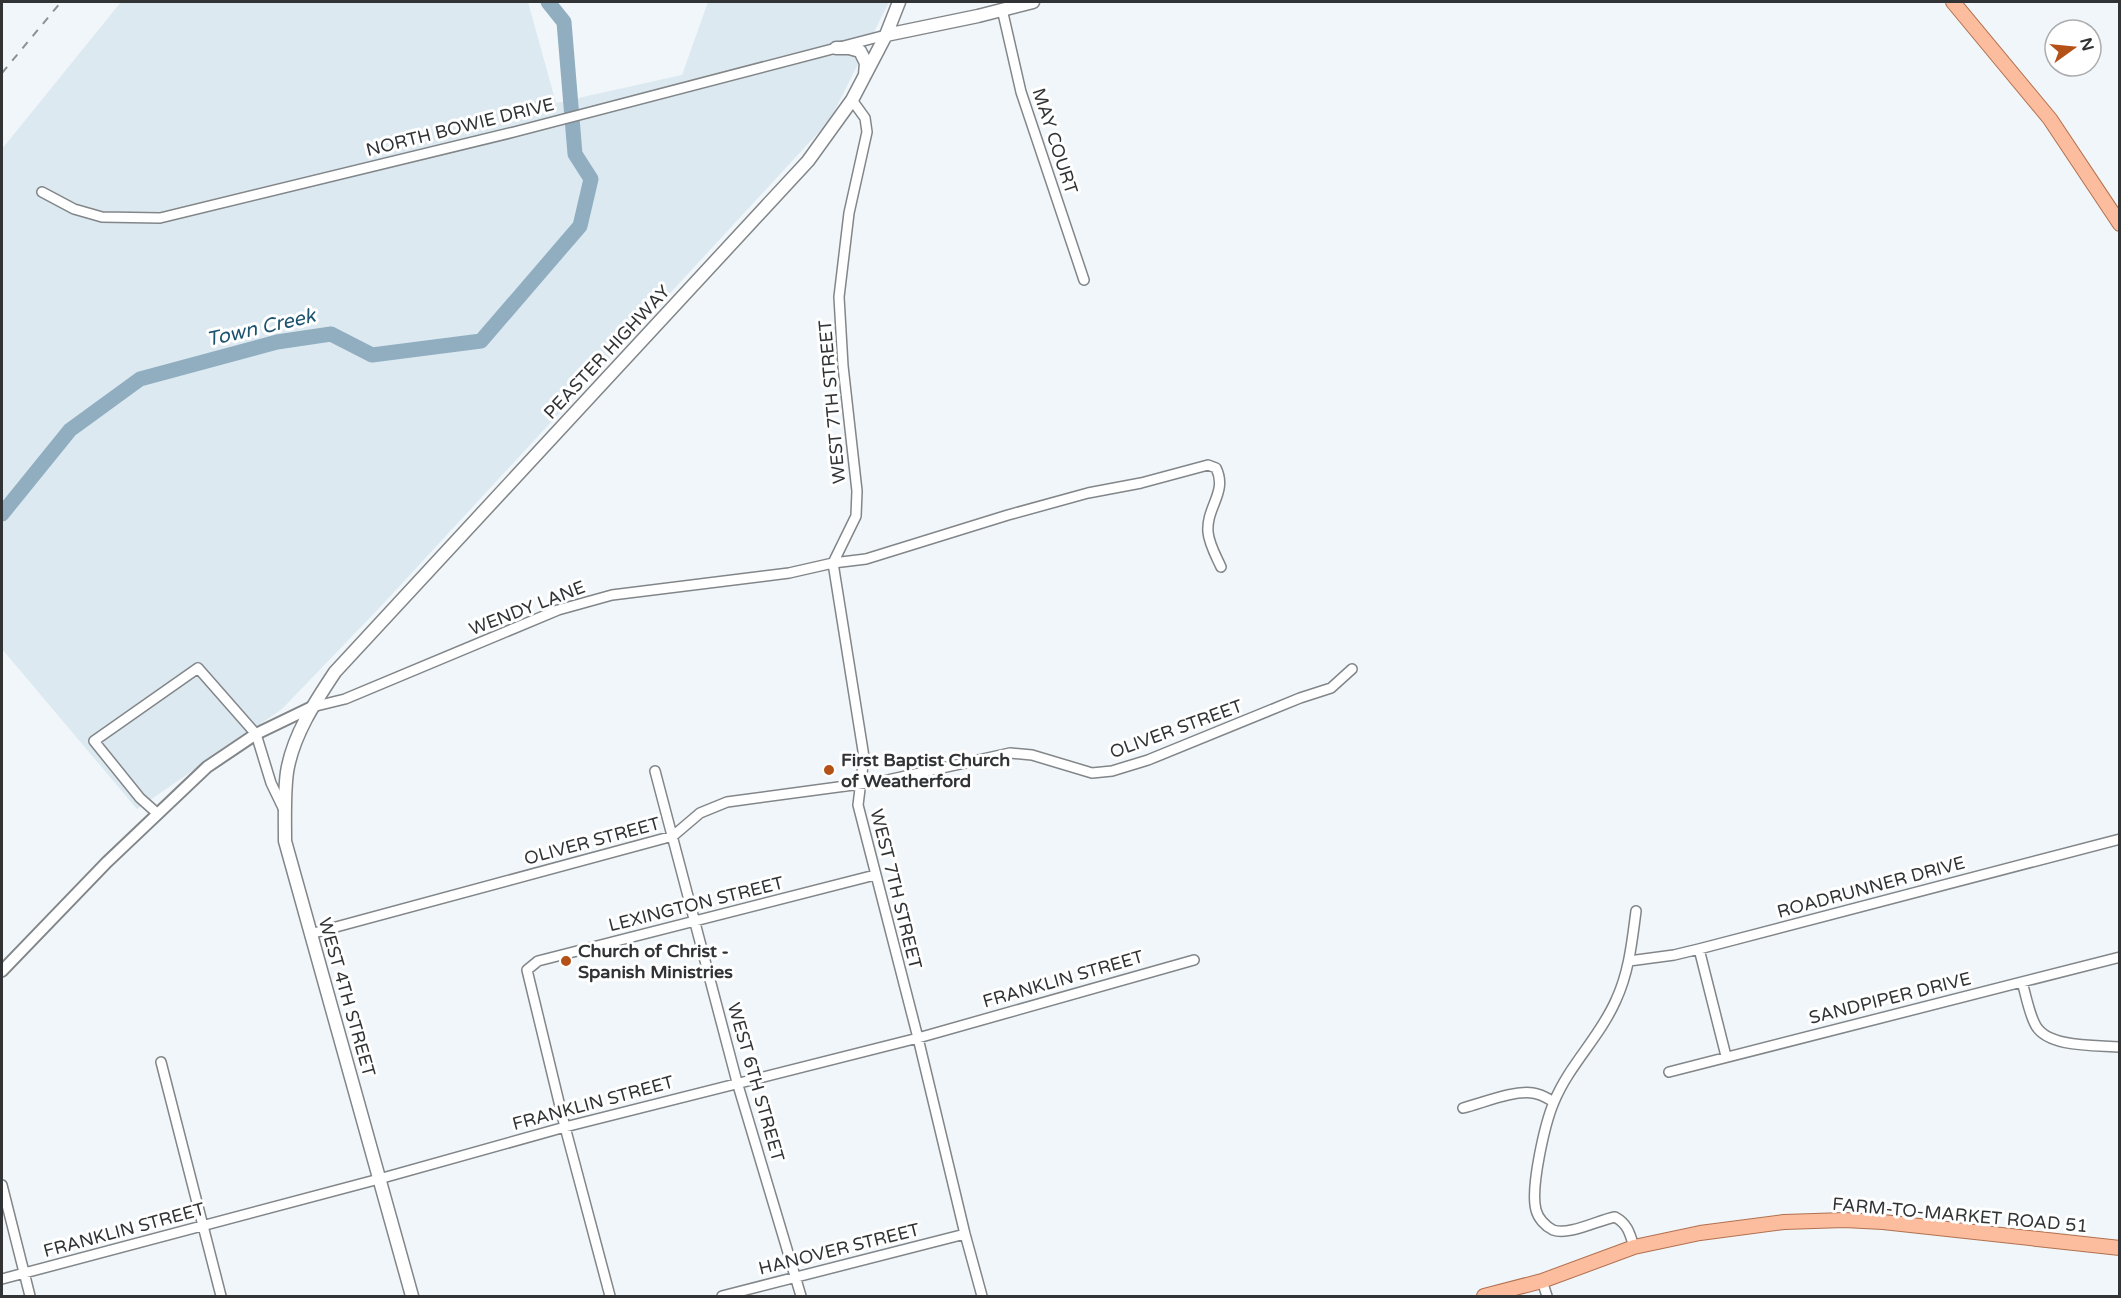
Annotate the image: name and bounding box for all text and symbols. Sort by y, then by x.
north arrow [2043,18,2103,78]
text: N [2075,36,2098,53]
street label: MAY COURT [1028,85,1082,197]
street label: NORTH BOWIE DRIVE [364,93,556,161]
street label: PEASTER HIGHWAY [539,280,675,424]
water label: Town Creek [204,303,320,352]
street label: WEST 7TH STREET [814,319,850,485]
street label: WENDY LANE [466,576,588,640]
street label: OLIVER STREET [1107,695,1245,763]
place label: First Baptist Church of Weatherford [841,749,1010,792]
marker: First Baptist Church of Weatherford [822,763,836,777]
street label: WEST 7TH STREET [865,807,927,971]
street label: OLIVER STREET [522,812,662,870]
street label: ROADRUNNER DRIVE [1775,851,1967,923]
street label: LEXINGTON STREET [606,872,786,936]
street label: WEST 4TH STREET [314,915,380,1079]
place label: Church of Christ - Spanish Ministries [578,940,733,983]
street label: FRANKLIN STREET [980,945,1146,1013]
marker: Church of Christ - Spanish Ministries [559,954,573,968]
street label: SANDPIPER DRIVE [1807,967,1973,1029]
street label: WEST 6TH STREET [723,1000,789,1164]
street label: FRANKLIN STREET [510,1071,676,1135]
street label: FARM-TO-MARKET ROAD 51 [1831,1193,2089,1237]
street label: FRANKLIN STREET [41,1198,207,1262]
street label: HANOVER STREET [756,1218,922,1280]

